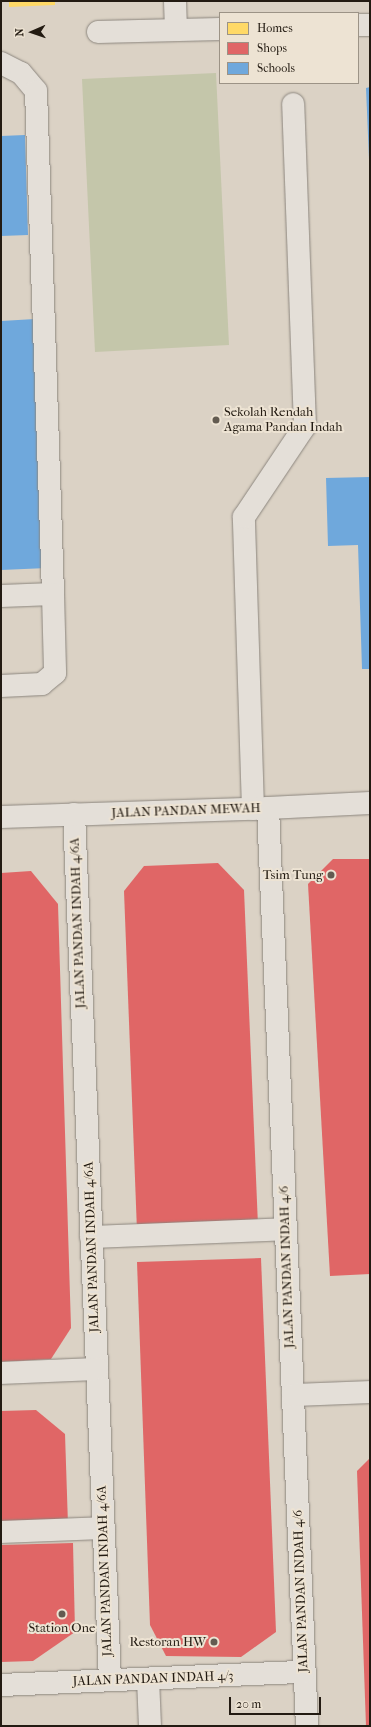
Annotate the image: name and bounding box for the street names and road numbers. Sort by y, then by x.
street label: JALAN PANDAN MEWAH [111,801,261,821]
street label: JALAN PANDAN INDAH 4/6A [67,837,89,1009]
street label: JALAN PANDAN INDAH 4/6A [81,1161,103,1333]
street label: JALAN PANDAN INDAH 4/6 [276,1185,298,1349]
street label: JALAN PANDAN INDAH 4/6A [94,1485,116,1657]
street label: JALAN PANDAN INDAH 4/6 [290,1509,312,1673]
street label: JALAN PANDAN INDAH 4/3 [72,1668,234,1690]

